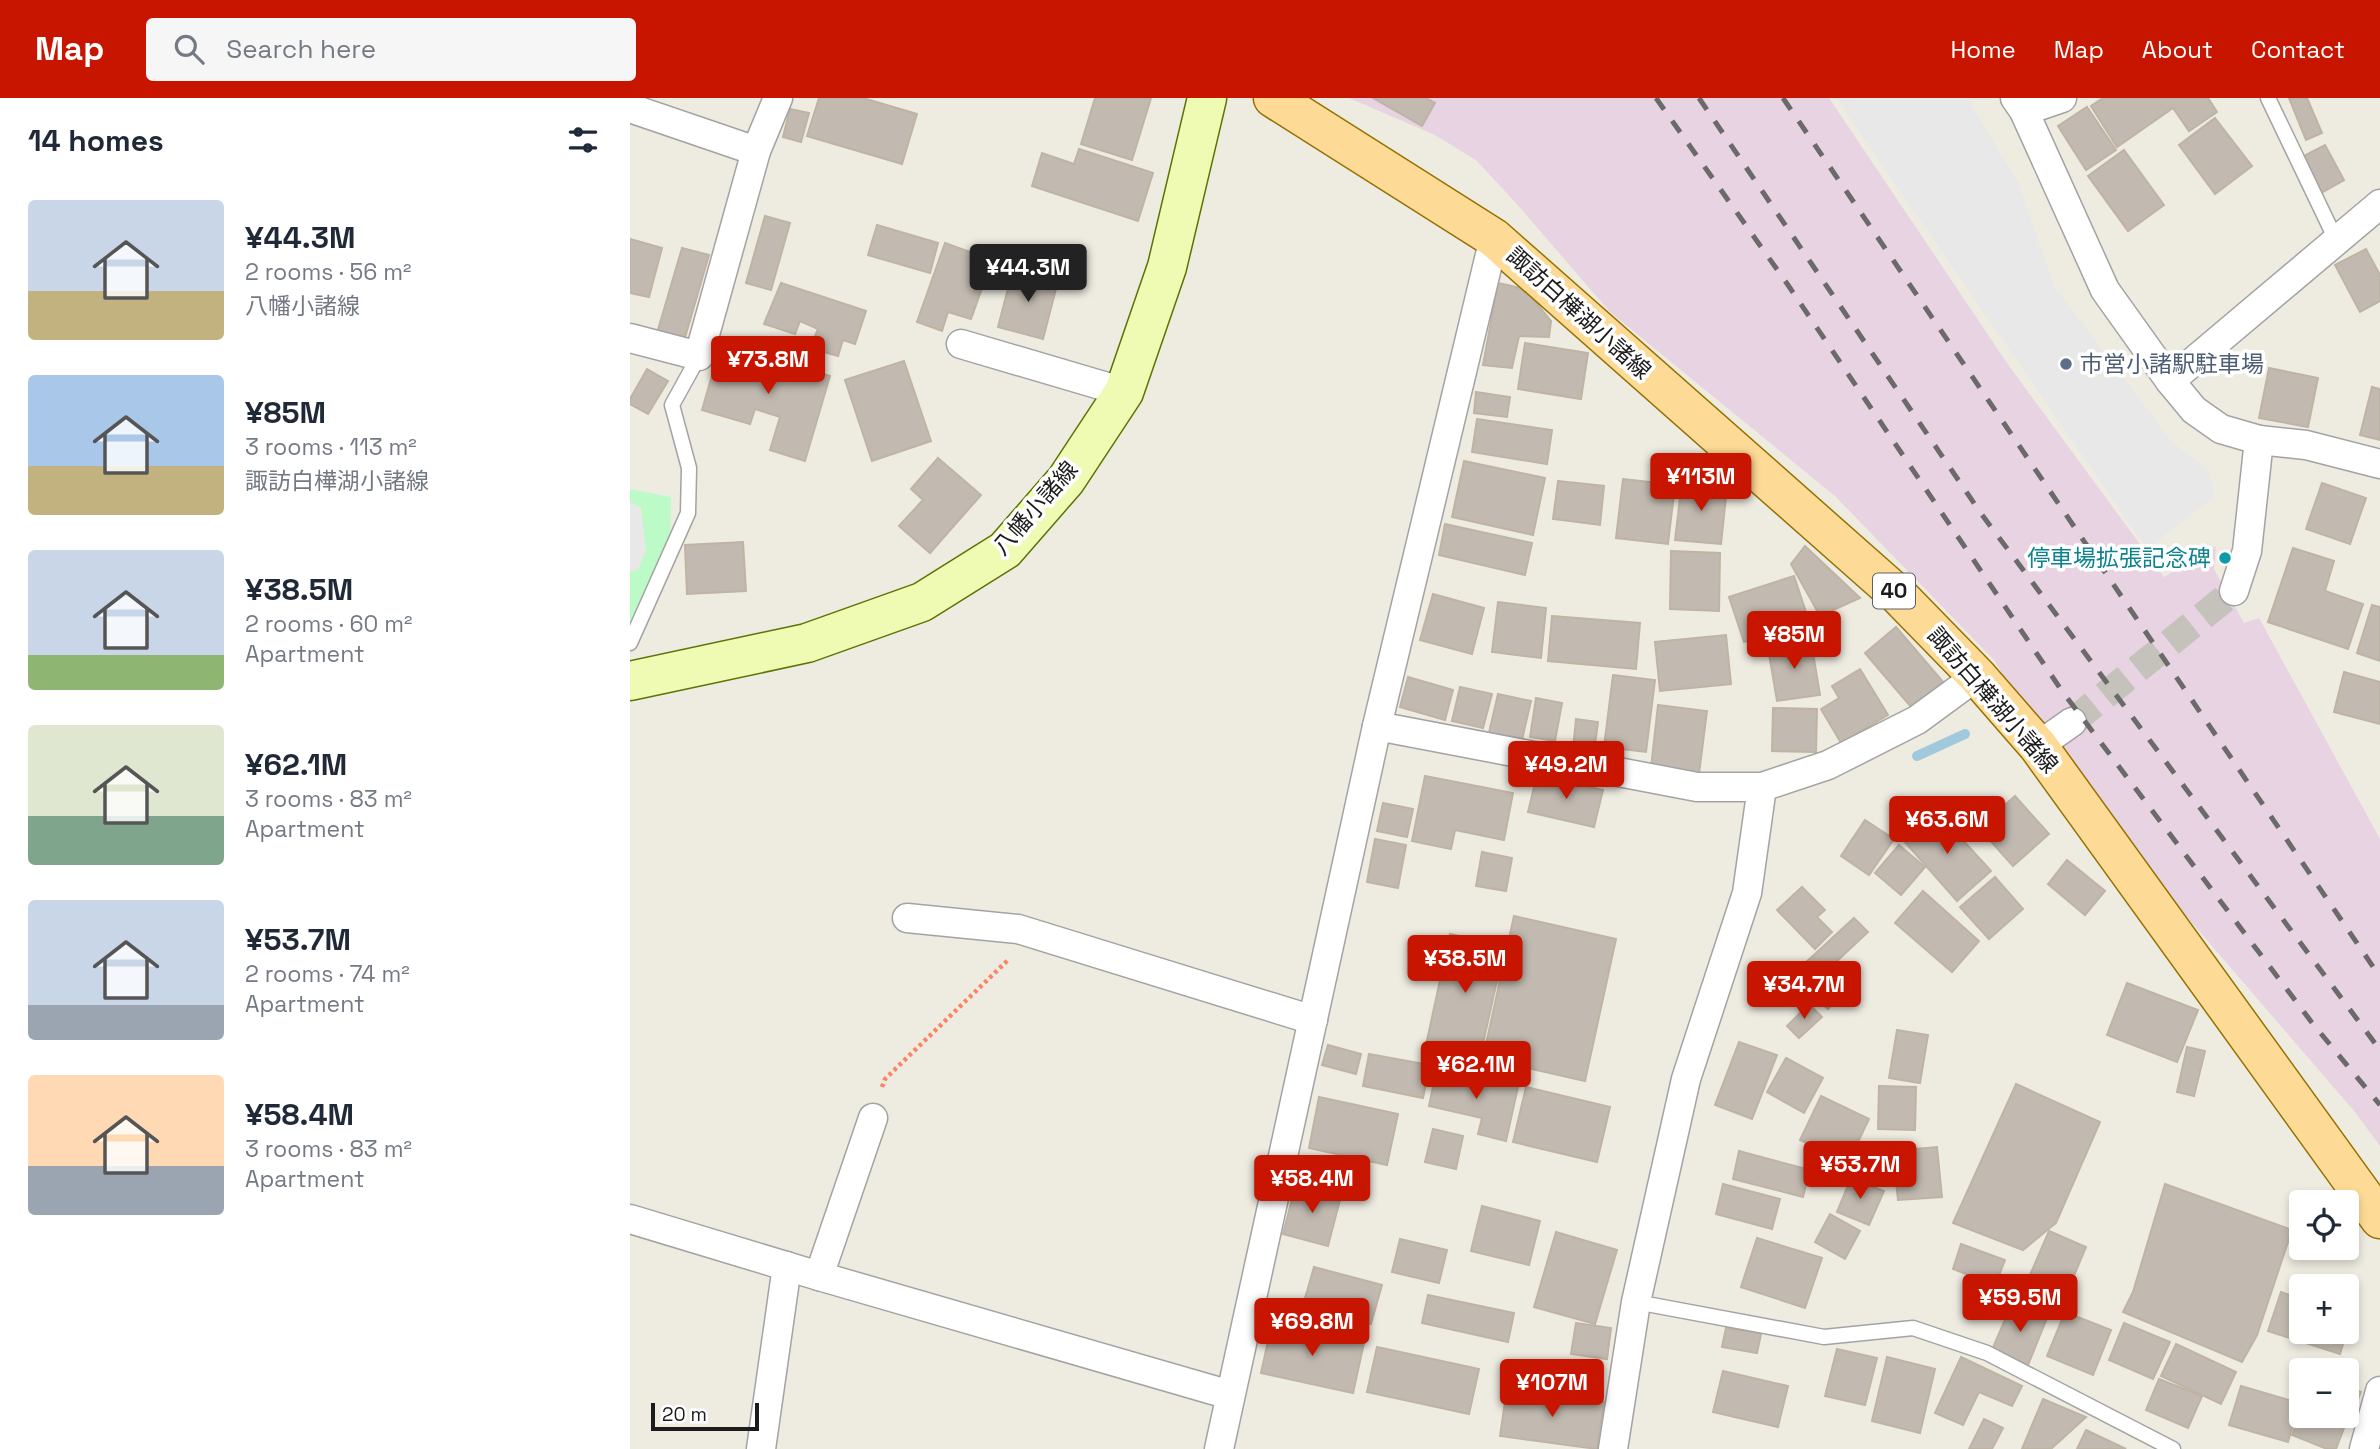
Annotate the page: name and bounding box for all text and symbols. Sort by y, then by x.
search box [146,18,636,81]
text: Map [35,28,104,70]
icon: search [170,30,208,68]
text: Search here [226,32,376,66]
text: Home [1950,34,2016,65]
text: Map [2054,34,2104,65]
text: About [2142,34,2213,65]
text: Contact [2251,34,2345,65]
text: 14 homes [28,121,164,160]
icon: filters [564,121,602,159]
text: ¥44.3M [245,218,355,257]
icon: home [84,228,168,312]
street label: 諏訪白樺湖小諸線 [1501,240,1657,386]
pin: ¥44.3M [971,244,1085,304]
text: ¥44.3M [986,252,1070,282]
text: 2 rooms · 56 m² [245,257,411,287]
text: 八幡小諸線 [245,291,360,321]
pin: ¥73.8M [711,336,825,396]
text: ¥73.8M [727,344,809,374]
place label: 市営小諸駅駐車場 [2080,349,2264,379]
marker: 市営小諸駅駐車場 [2058,356,2074,372]
text: ¥85M [245,393,326,432]
icon: home [84,403,168,487]
text: 3 rooms · 113 m² [245,432,417,462]
pin: ¥113M [1652,454,1750,513]
street label: 八幡小諸線 [986,455,1084,561]
text: ¥113M [1666,461,1736,491]
text: 諏訪白樺湖小諸線 [245,466,429,496]
place label: 停車場拡張記念碑 [2027,543,2211,573]
marker: 停車場拡張記念碑 [2217,550,2233,566]
text: ¥38.5M [245,570,353,609]
road number: 40 [1873,574,1915,608]
icon: home [84,578,168,662]
text: 2 rooms · 60 m² [245,609,412,639]
pin: ¥85M [1753,612,1835,671]
text: ¥85M [1763,619,1825,649]
street label: 諏訪白樺湖小諸線 [1921,621,2065,779]
text: Apartment [245,639,365,669]
pin: ¥49.2M [1509,742,1623,801]
text: ¥62.1M [245,745,347,784]
text: ¥49.2M [1524,749,1608,779]
icon: home [84,753,168,837]
text: 3 rooms · 83 m² [245,784,412,814]
pin: ¥63.6M [1890,796,2004,856]
text: ¥63.6M [1905,804,1989,834]
text: Apartment [245,814,365,844]
text: ¥53.7M [245,920,351,959]
icon: home [84,928,168,1012]
pin: ¥38.5M [1408,936,1522,995]
text: ¥38.5M [1424,943,1506,973]
text: 2 rooms · 74 m² [245,959,410,989]
pin: ¥34.7M [1747,962,1861,1021]
text: ¥34.7M [1763,969,1845,999]
text: Apartment [245,989,365,1019]
pin: ¥62.1M [1419,1042,1533,1101]
text: ¥62.1M [1437,1049,1515,1079]
text: ¥58.4M [245,1095,354,1134]
icon: home [84,1103,168,1187]
text: 3 rooms · 83 m² [245,1134,412,1164]
pin: ¥53.7M [1803,1142,1917,1201]
text: ¥53.7M [1819,1149,1901,1179]
pin: ¥58.4M [1255,1156,1369,1215]
text: ¥58.4M [1270,1163,1354,1193]
text: Apartment [245,1164,365,1194]
map controls [2289,1190,2359,1428]
button: locate [2289,1190,2359,1260]
pin: ¥59.5M [1963,1274,2077,1334]
button: + [2289,1274,2359,1344]
text: ¥59.5M [1979,1282,2061,1312]
pin: ¥69.8M [1255,1298,1369,1358]
text: ¥69.8M [1270,1306,1354,1336]
button: − [2289,1358,2359,1428]
pin: ¥107M [1503,1360,1601,1419]
text: ¥107M [1516,1367,1588,1397]
scale bar [651,1400,760,1432]
text: 20 m [662,1402,707,1427]

